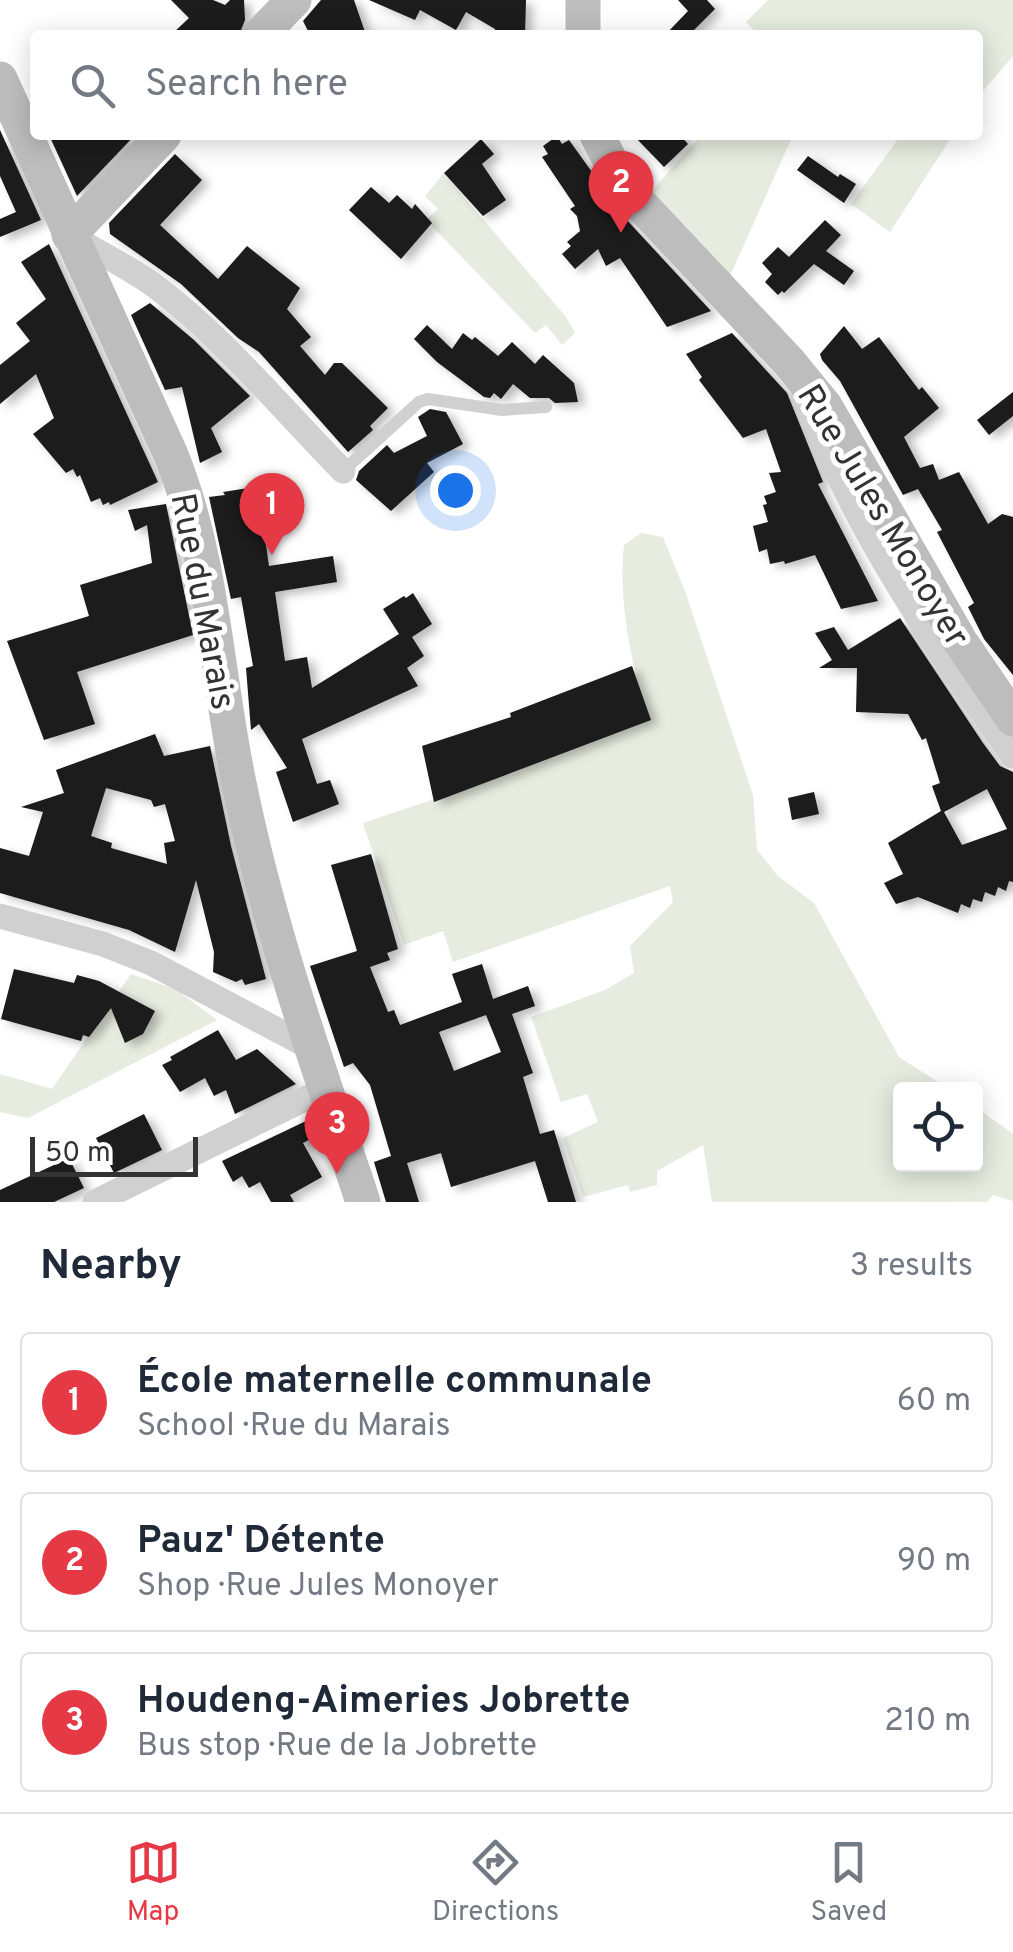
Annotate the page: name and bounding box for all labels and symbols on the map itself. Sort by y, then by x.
pin: 2 [588,150,654,233]
street label: Rue Jules Monoyer [786,377,977,656]
your location [430,465,481,516]
pin: 1 [240,472,304,555]
street label: Rue du Marais [159,490,244,714]
pin: 3 [304,1092,370,1174]
scale bar [30,1132,198,1176]

